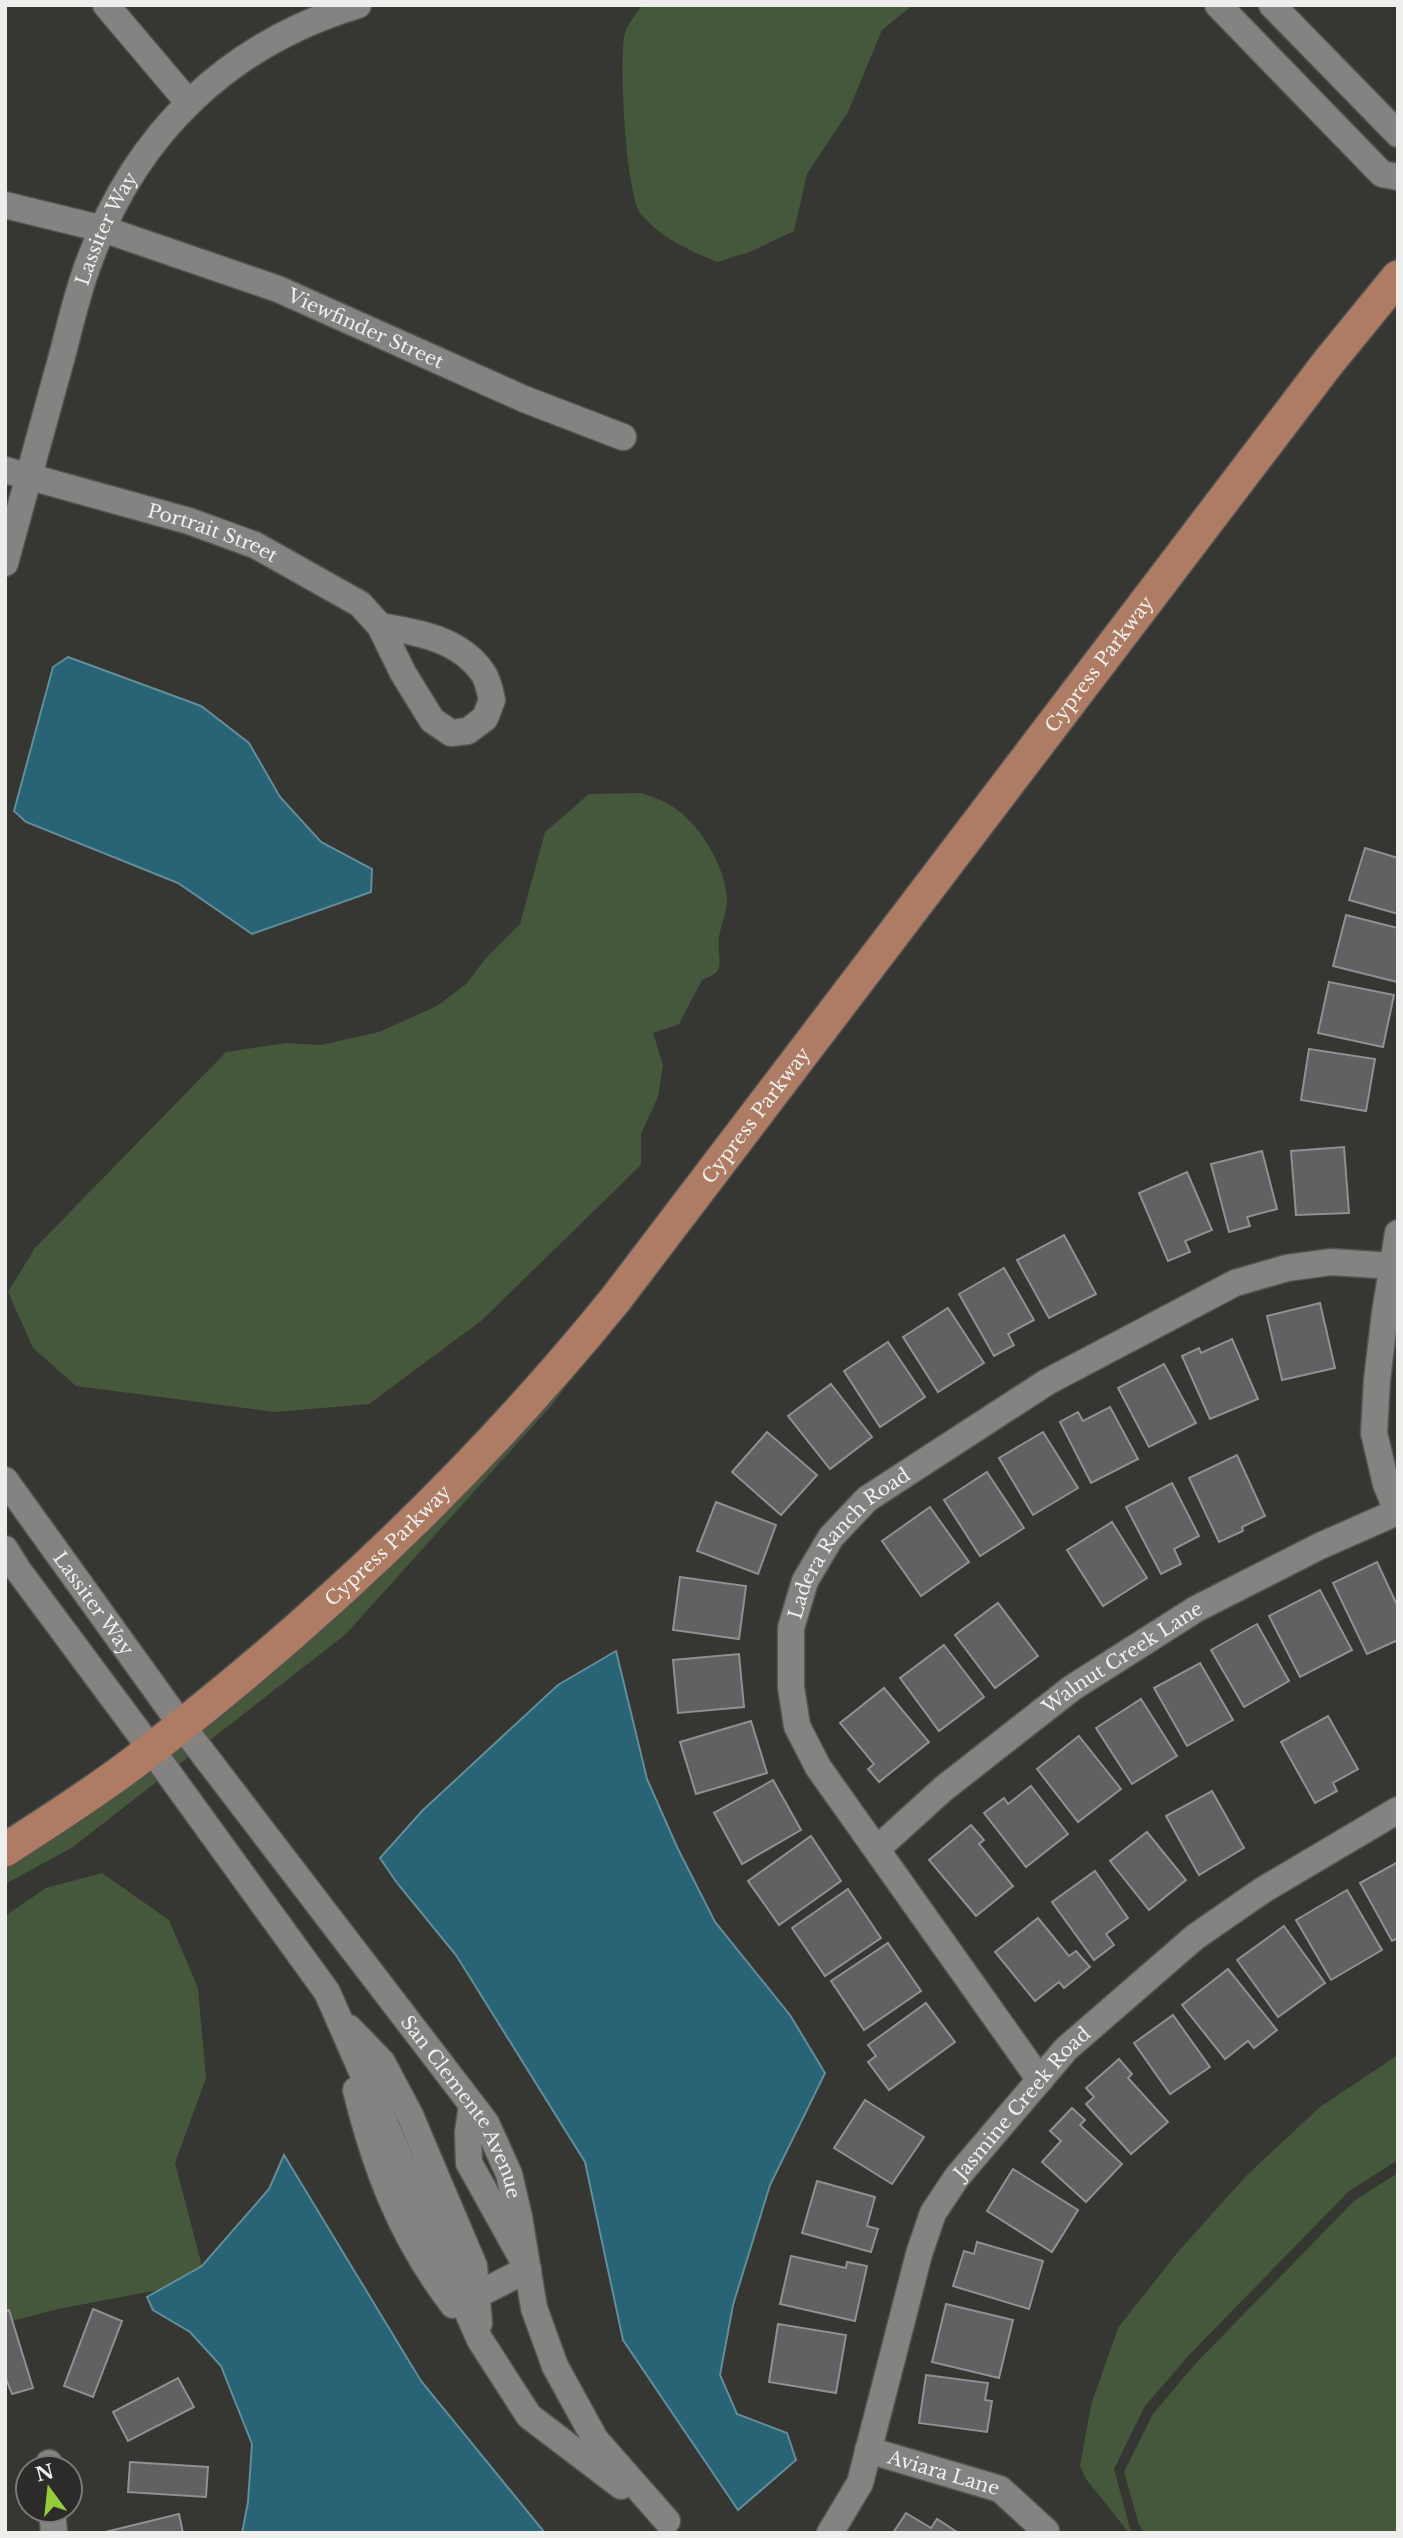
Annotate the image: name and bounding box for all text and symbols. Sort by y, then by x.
street label: Lassiter Way [70,167,142,288]
street label: Viewfinder Street [283,283,448,373]
street label: Portrait Street [145,499,283,567]
street label: Cypress Parkway [1040,591,1158,737]
street label: Cypress Parkway [696,1042,815,1188]
street label: Ladera Ranch Road [783,1463,914,1621]
street label: Cypress Parkway [320,1480,455,1611]
street label: Lassiter Way [49,1547,139,1660]
street label: Walnut Creek Lane [1037,1596,1206,1719]
street label: San Clemente Avenue [396,2011,526,2201]
street label: Jasmine Creek Road [947,2022,1095,2186]
street label: Aviara Lane [884,2445,1002,2500]
north arrow [14,2454,84,2524]
text: N [33,2460,56,2486]

